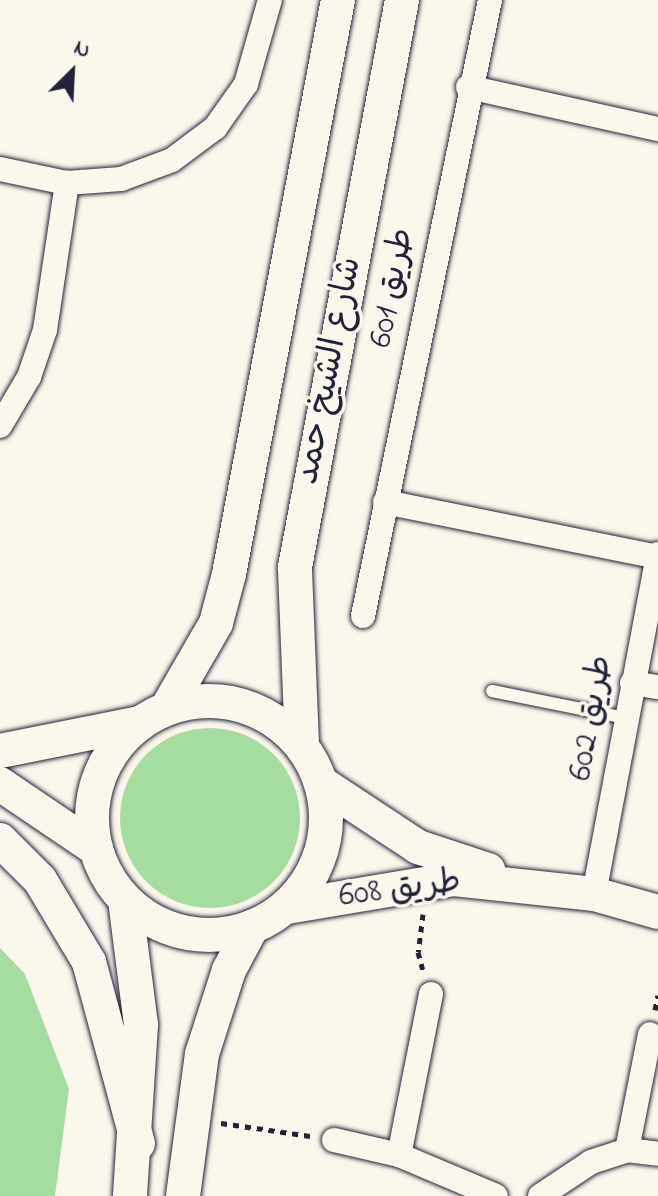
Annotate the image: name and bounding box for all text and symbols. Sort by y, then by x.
north arrow [32,32,112,112]
text: N [68,32,95,68]
street label: طريق 601 [361,225,425,351]
street label: شارع الشيخ حمد [288,254,372,488]
street label: طريق 602 [561,652,623,784]
street label: طريق 608 [337,862,463,918]

